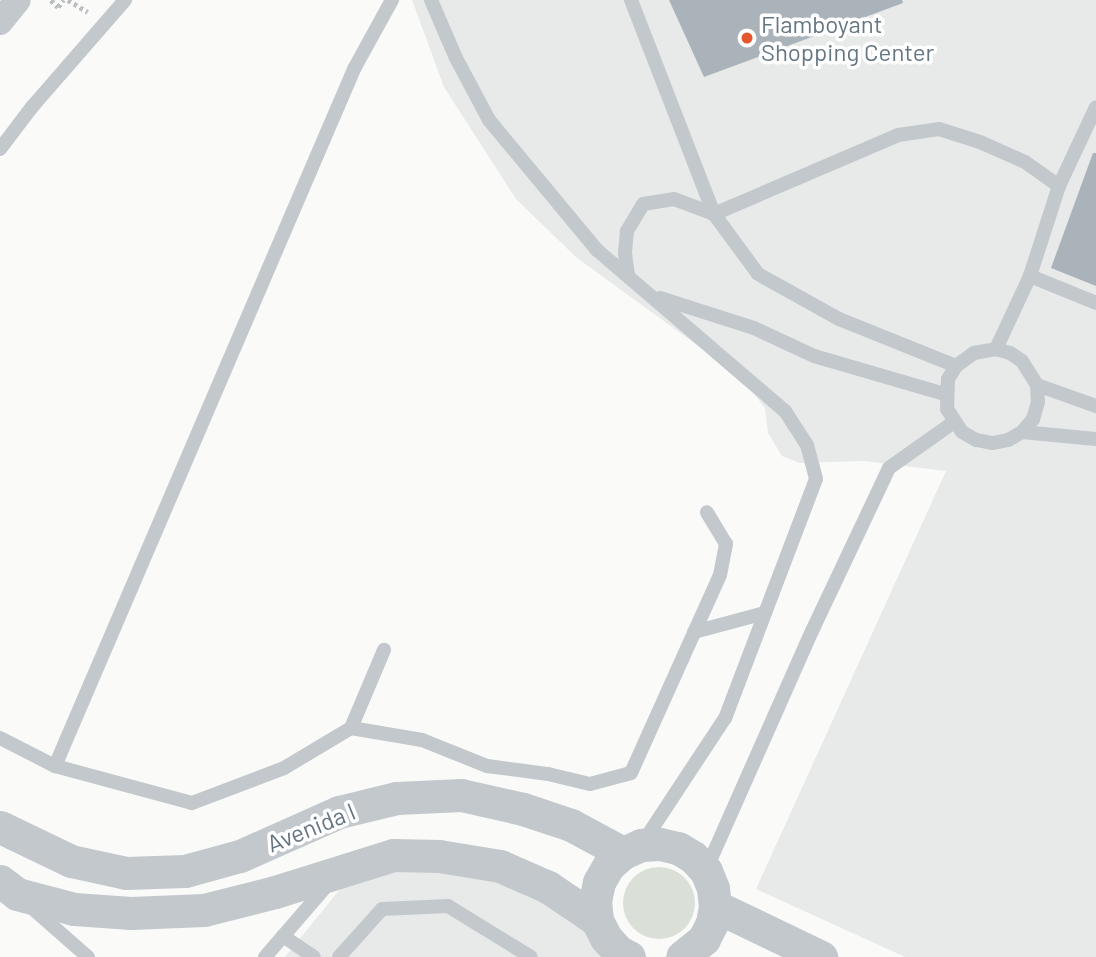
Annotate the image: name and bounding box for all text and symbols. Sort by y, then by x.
place label: Flamboyant Shopping Center [761,10,934,66]
marker: Flamboyant Shopping Center [739,30,755,46]
street label: Avenida I [262,796,360,858]

